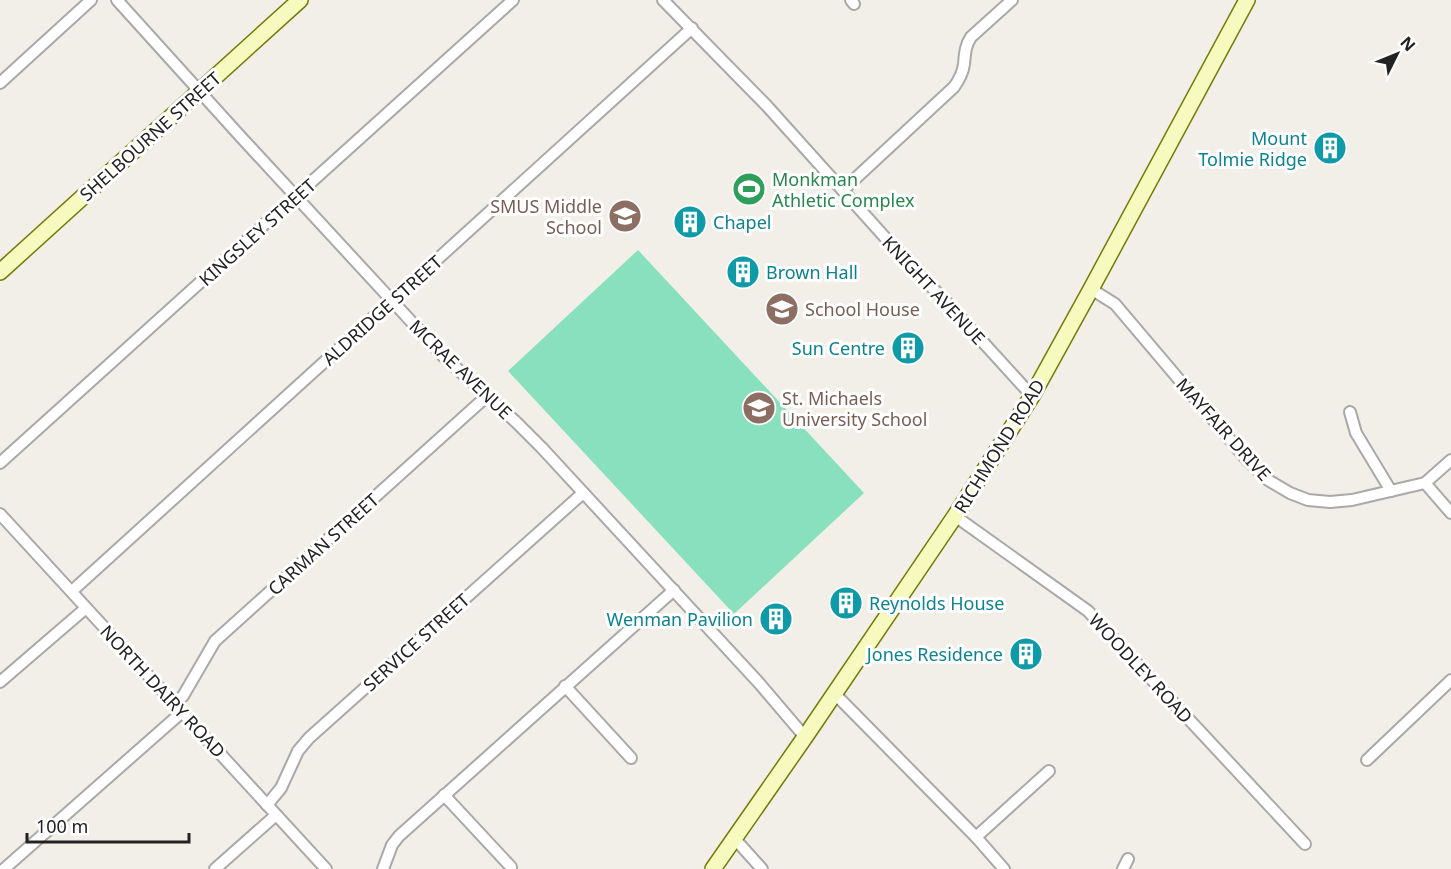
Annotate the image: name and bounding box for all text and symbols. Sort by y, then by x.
north arrow [1367,24,1427,84]
text: N [1395,32,1420,56]
street label: SHELBOURNE STREET [74,66,226,206]
place label: Mount Tolmie Ridge [1198,126,1307,171]
building icon: Mount Tolmie Ridge [1312,130,1348,166]
place label: Monkman Athletic Complex [772,167,915,212]
sports icon: Monkman Athletic Complex [731,171,767,207]
street label: KINGSLEY STREET [193,173,321,291]
place label: SMUS Middle School [490,194,602,239]
school or university icon: SMUS Middle School [607,198,643,234]
building icon: Chapel [672,204,708,240]
place label: Chapel [713,210,771,234]
street label: KNIGHT AVENUE [877,230,991,350]
street label: ALDRIDGE STREET [317,250,447,370]
building icon: Brown Hall [725,254,761,290]
place label: Brown Hall [766,260,858,284]
school or university icon: School House [764,291,800,327]
place label: School House [805,297,920,321]
street label: MCRAE AVENUE [405,314,517,424]
building icon: Sun Centre [890,330,926,366]
place label: Sun Centre [792,336,885,360]
street label: MAYFAIR DRIVE [1171,372,1277,486]
street label: RICHMOND ROAD [948,375,1050,517]
place label: St. Michaels University School [782,386,927,431]
school or university icon: St. Michaels University School [741,390,777,426]
street label: CARMAN STREET [262,488,384,600]
building icon: Reynolds House [828,585,864,621]
street label: SERVICE STREET [358,588,474,696]
place label: Reynolds House [869,591,1004,615]
building icon: Wenman Pavilion [758,601,794,637]
place label: Wenman Pavilion [607,607,753,631]
street label: WOODLEY ROAD [1084,608,1198,728]
street label: NORTH DAIRY ROAD [95,620,231,762]
building icon: Jones Residence [1008,636,1044,672]
place label: Jones Residence [865,642,1003,666]
scale bar [27,806,189,844]
text: 100 m [36,814,88,838]

